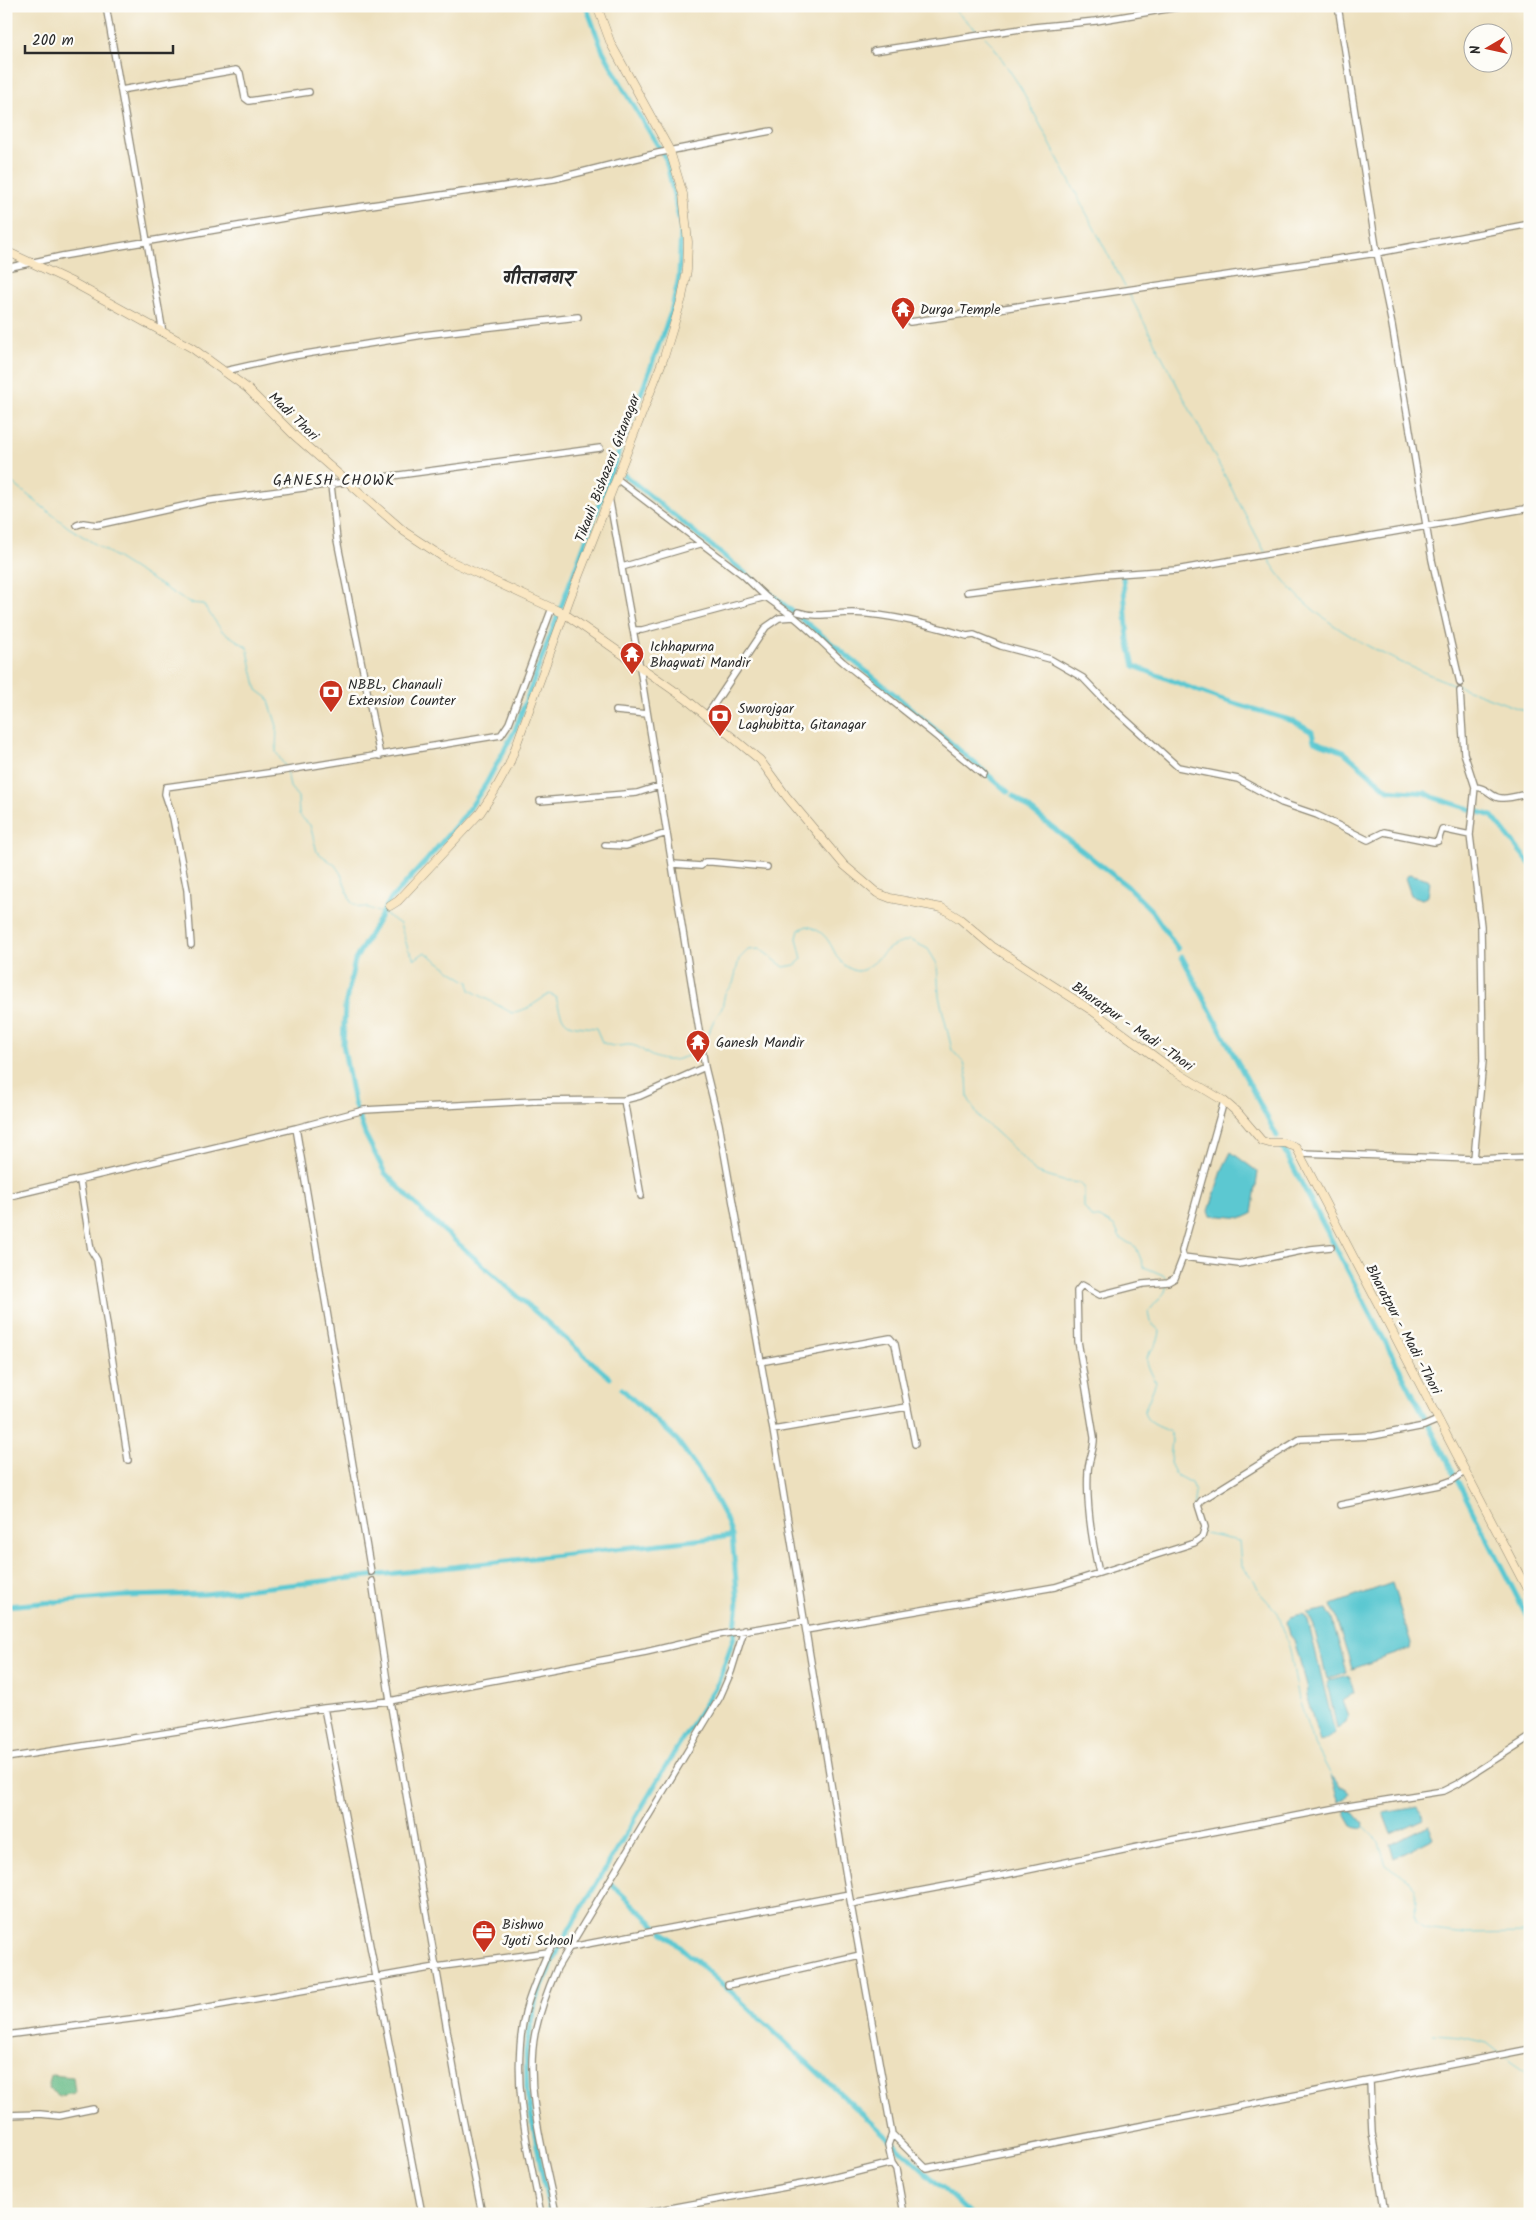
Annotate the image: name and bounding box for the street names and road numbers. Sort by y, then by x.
street label: Madi Thori [263,387,324,447]
street label: Tikauli Bishazari Gitanagar [569,390,647,546]
street label: Bharatpur - Madi -Thori [1067,976,1199,1078]
street label: Bharatpur - Madi -Thori [1359,1260,1447,1399]

